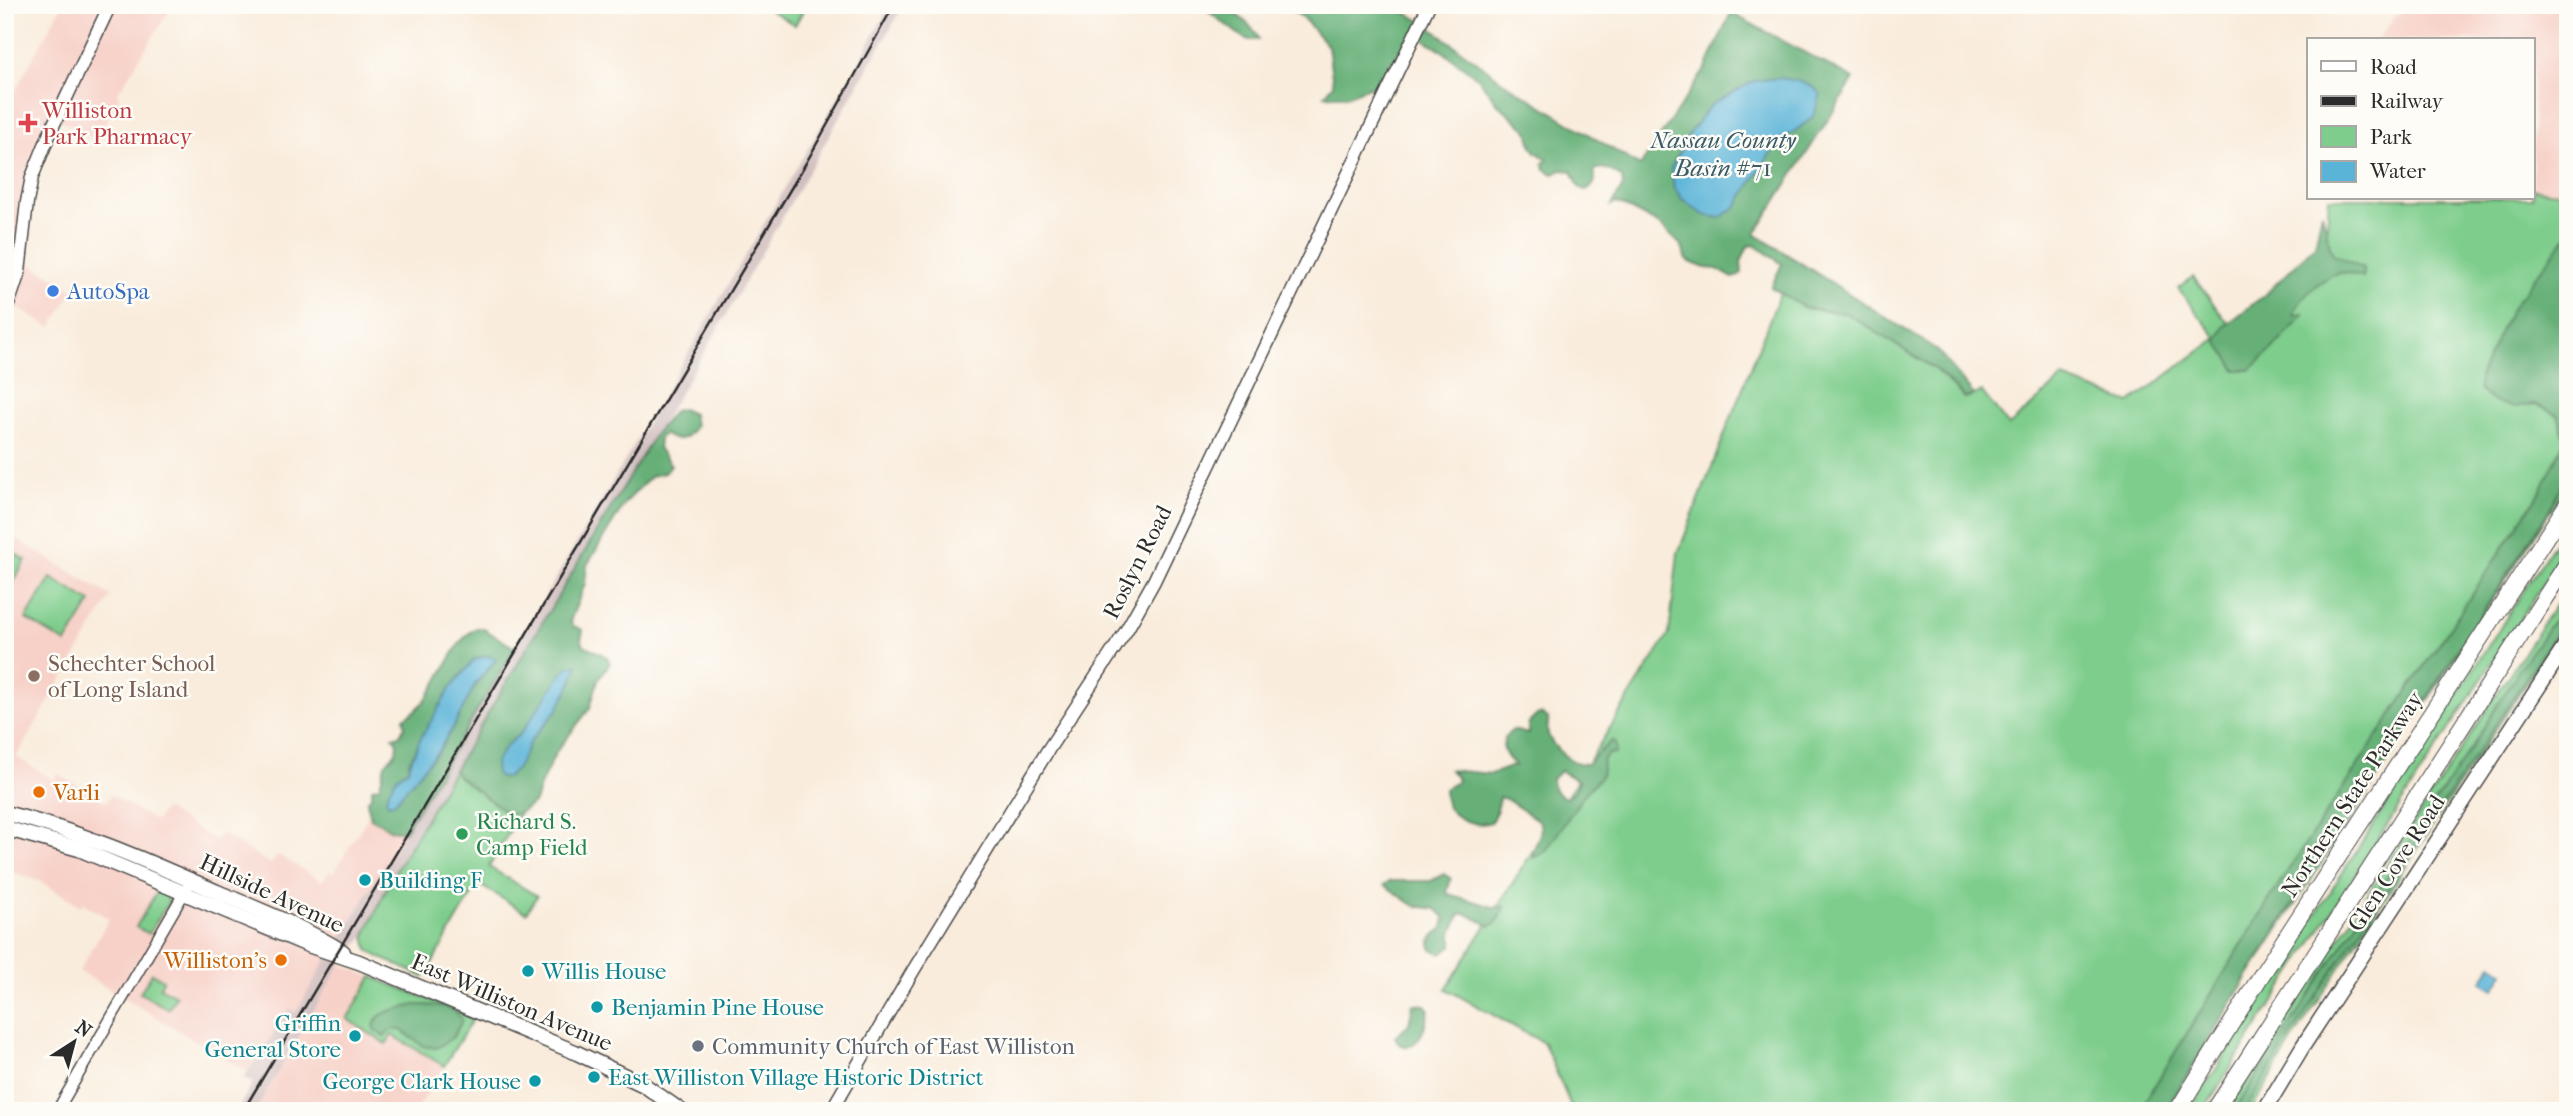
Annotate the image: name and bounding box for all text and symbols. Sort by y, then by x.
legend [2307,38,2534,200]
text: Road [2370,55,2417,79]
text: Railway [2370,89,2444,113]
place label: Williston Park Pharmacy [41,97,193,150]
marker: Williston Park Pharmacy [20,115,36,131]
text: Park [2370,125,2412,149]
water label: Nassau County Basin #71 [1649,126,1797,182]
text: Water [2369,159,2426,183]
place label: AutoSpa [66,278,150,305]
marker: AutoSpa [45,283,61,299]
street label: Roslyn Road [1097,500,1178,624]
place label: Schechter School of Long Island [48,650,216,703]
marker: Schechter School of Long Island [26,668,42,684]
street label: Northern State Parkway [2276,686,2429,902]
place label: Varli [52,779,100,806]
marker: Varli [31,784,47,800]
street label: Glen Cove Road [2342,790,2451,937]
place label: Richard S. Camp Field [476,808,588,861]
marker: Richard S. Camp Field [454,826,470,842]
street label: Hillside Avenue [195,848,348,939]
place label: Building F [379,867,482,894]
marker: Building F [357,872,373,888]
place label: Williston's [163,947,267,974]
street label: East Williston Avenue [407,948,616,1057]
marker: Williston's [273,952,289,968]
place label: Willis House [541,958,666,985]
marker: Willis House [520,963,536,979]
place label: Benjamin Pine House [611,994,824,1021]
marker: Benjamin Pine House [589,999,605,1015]
north arrow [38,1007,108,1078]
place label: Griffin General Store [204,1010,342,1063]
text: N [71,1016,96,1043]
marker: Griffin General Store [347,1028,363,1044]
place label: Community Church of East Williston [712,1033,1075,1060]
marker: Community Church of East Williston [690,1038,706,1054]
place label: East Williston Village Historic District [608,1064,984,1091]
place label: George Clark House [322,1068,521,1095]
marker: East Williston Village Historic District [586,1069,602,1085]
marker: George Clark House [527,1073,543,1089]

